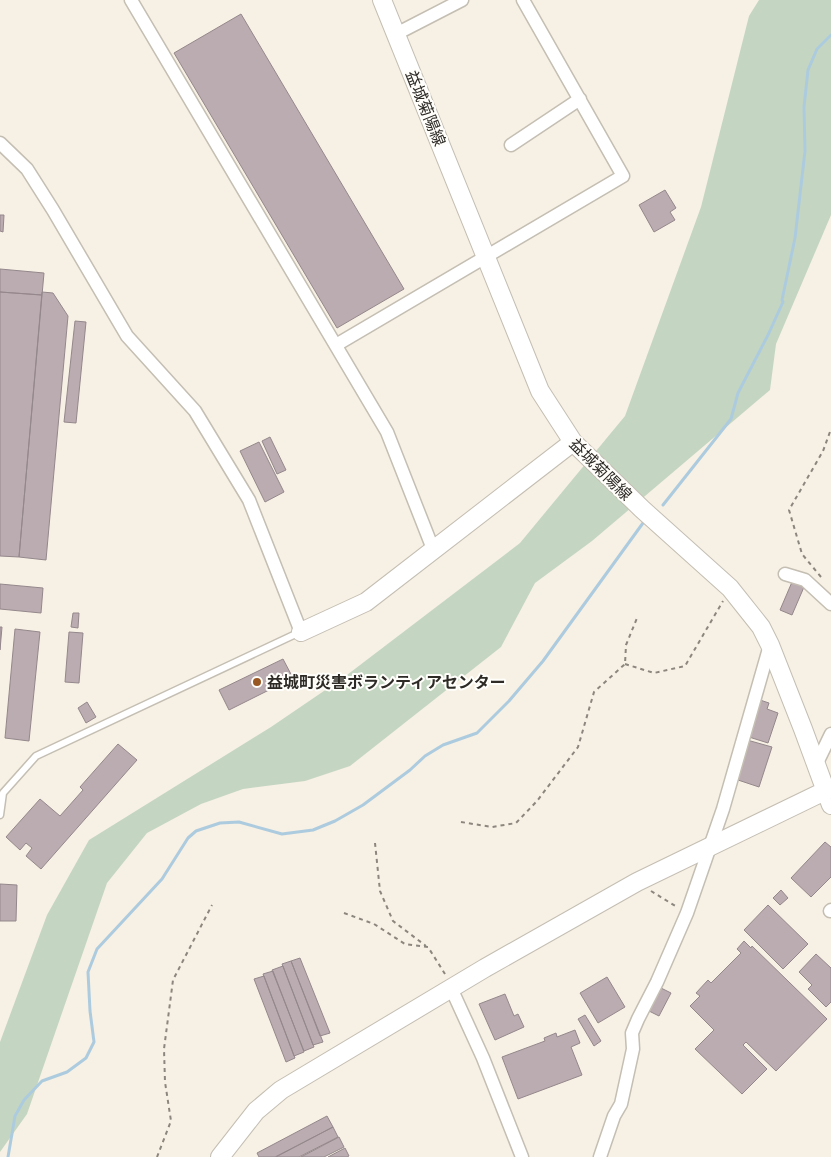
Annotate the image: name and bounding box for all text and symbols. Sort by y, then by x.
street label: 益城菊陽線 [402,67,450,149]
street label: 益城菊陽線 [566,434,636,504]
place label: 益城町災害ボランティアセンター [267,672,506,692]
marker: 益城町災害ボランティアセンター [251,676,263,688]

